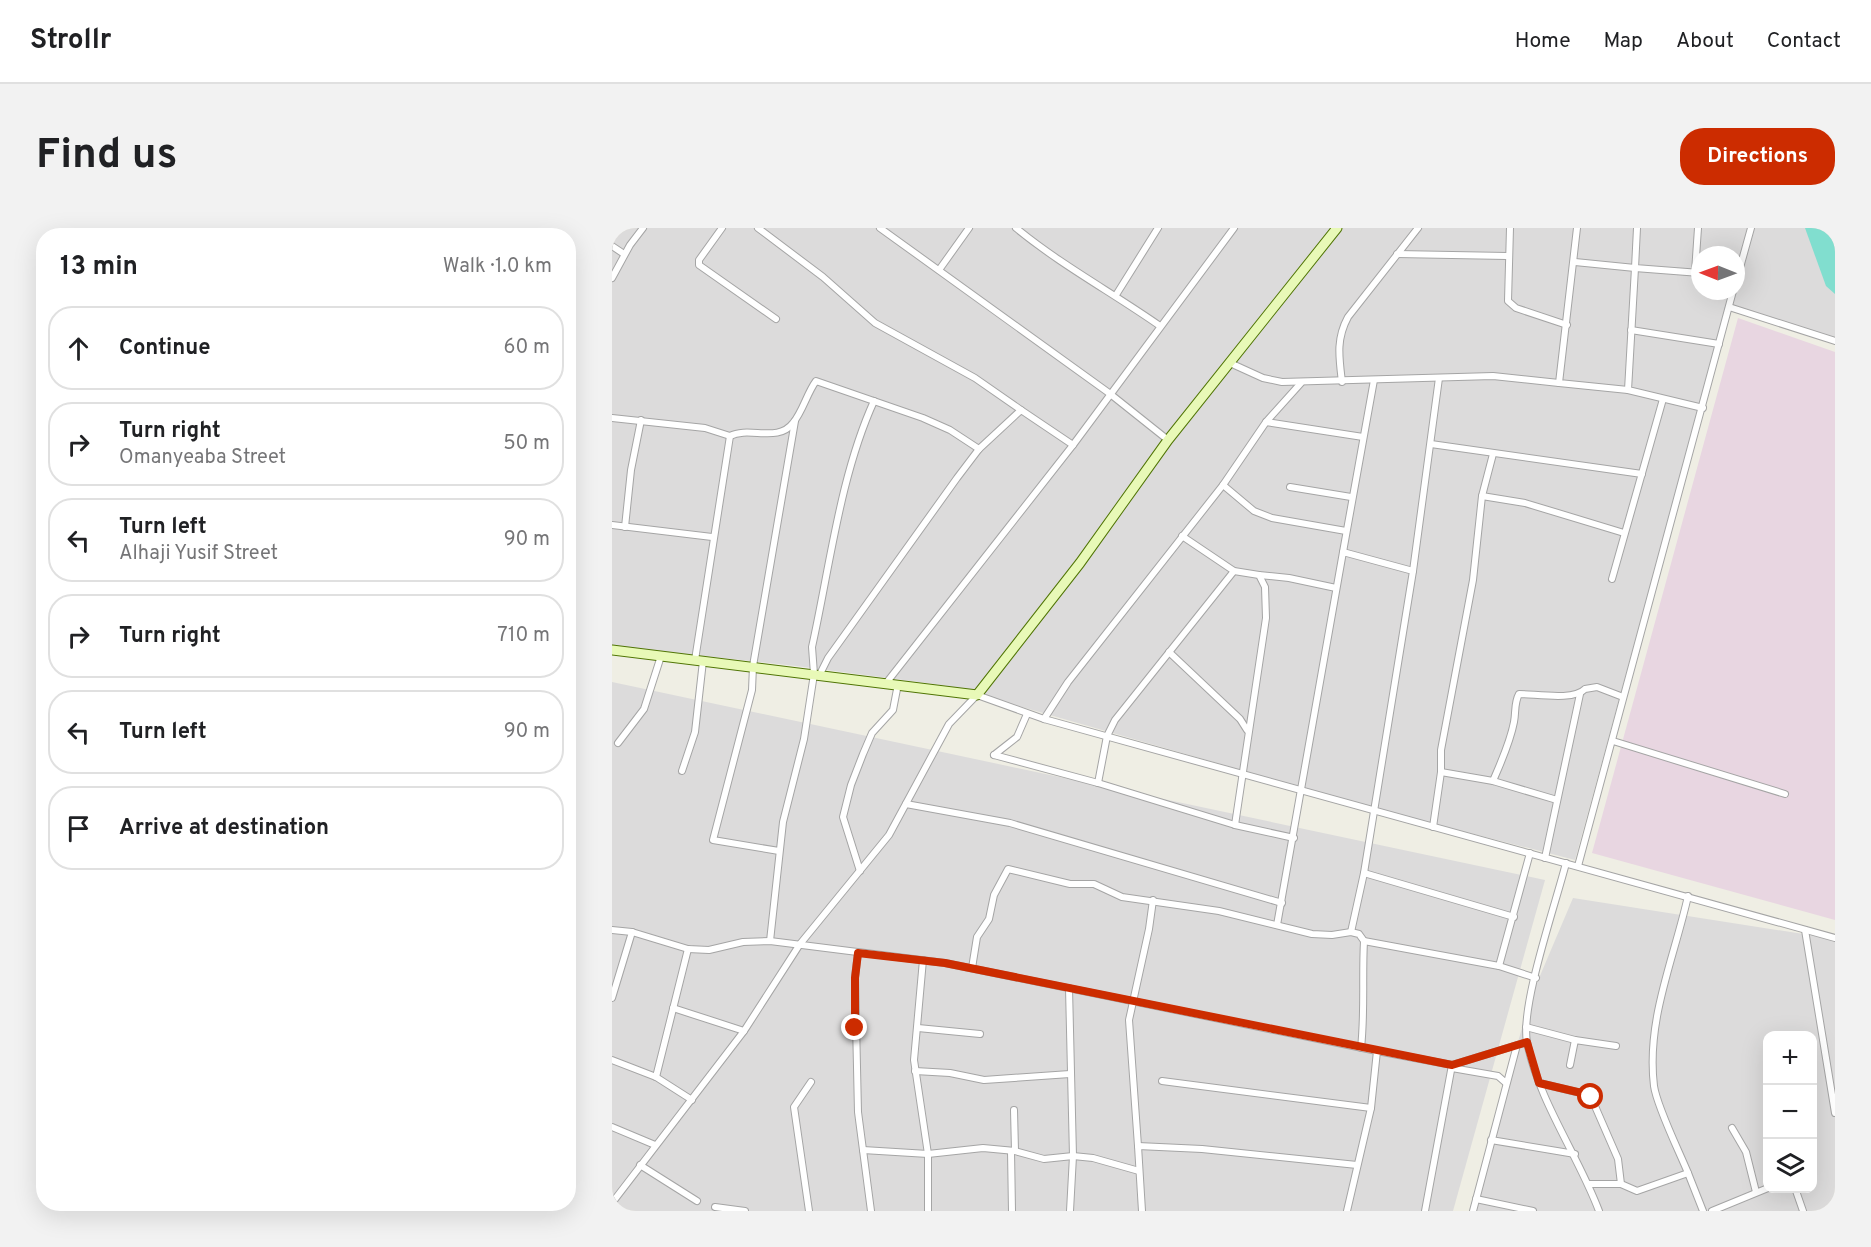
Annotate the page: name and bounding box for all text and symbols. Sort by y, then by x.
text: Strollr [30,23,112,59]
text: Home [1515,28,1571,55]
text: Map [1604,28,1643,55]
text: About [1676,28,1734,55]
text: Contact [1767,28,1841,55]
button: Directions [1680,128,1835,185]
text: Find us [36,130,177,183]
north arrow [1691,246,1745,300]
text: 13 min [60,251,138,284]
text: Walk · 1.0 km [443,254,552,280]
icon: ahead [62,332,95,365]
text: Continue [119,335,210,362]
text: 60 m [504,335,550,361]
text: Turn right [119,418,221,445]
icon: right [62,428,95,461]
text: 50 m [503,431,550,457]
text: Omanyeaba Street [119,445,286,471]
text: Turn left [119,514,207,541]
icon: left [62,524,95,557]
text: 90 m [504,527,550,553]
text: Alhaji Yusif Street [119,541,278,567]
icon: right [62,620,95,653]
text: Turn right [119,623,221,650]
text: 710 m [497,623,550,649]
icon: left [62,716,95,749]
text: Turn left [119,719,207,746]
text: 90 m [504,719,550,745]
icon: arrive [62,812,95,845]
text: Arrive at destination [119,815,329,842]
route end [841,1014,867,1040]
map controls [1763,1031,1817,1193]
button: + [1763,1031,1817,1085]
route start [1577,1083,1603,1109]
button: − [1763,1085,1817,1139]
button: layers [1763,1139,1817,1193]

